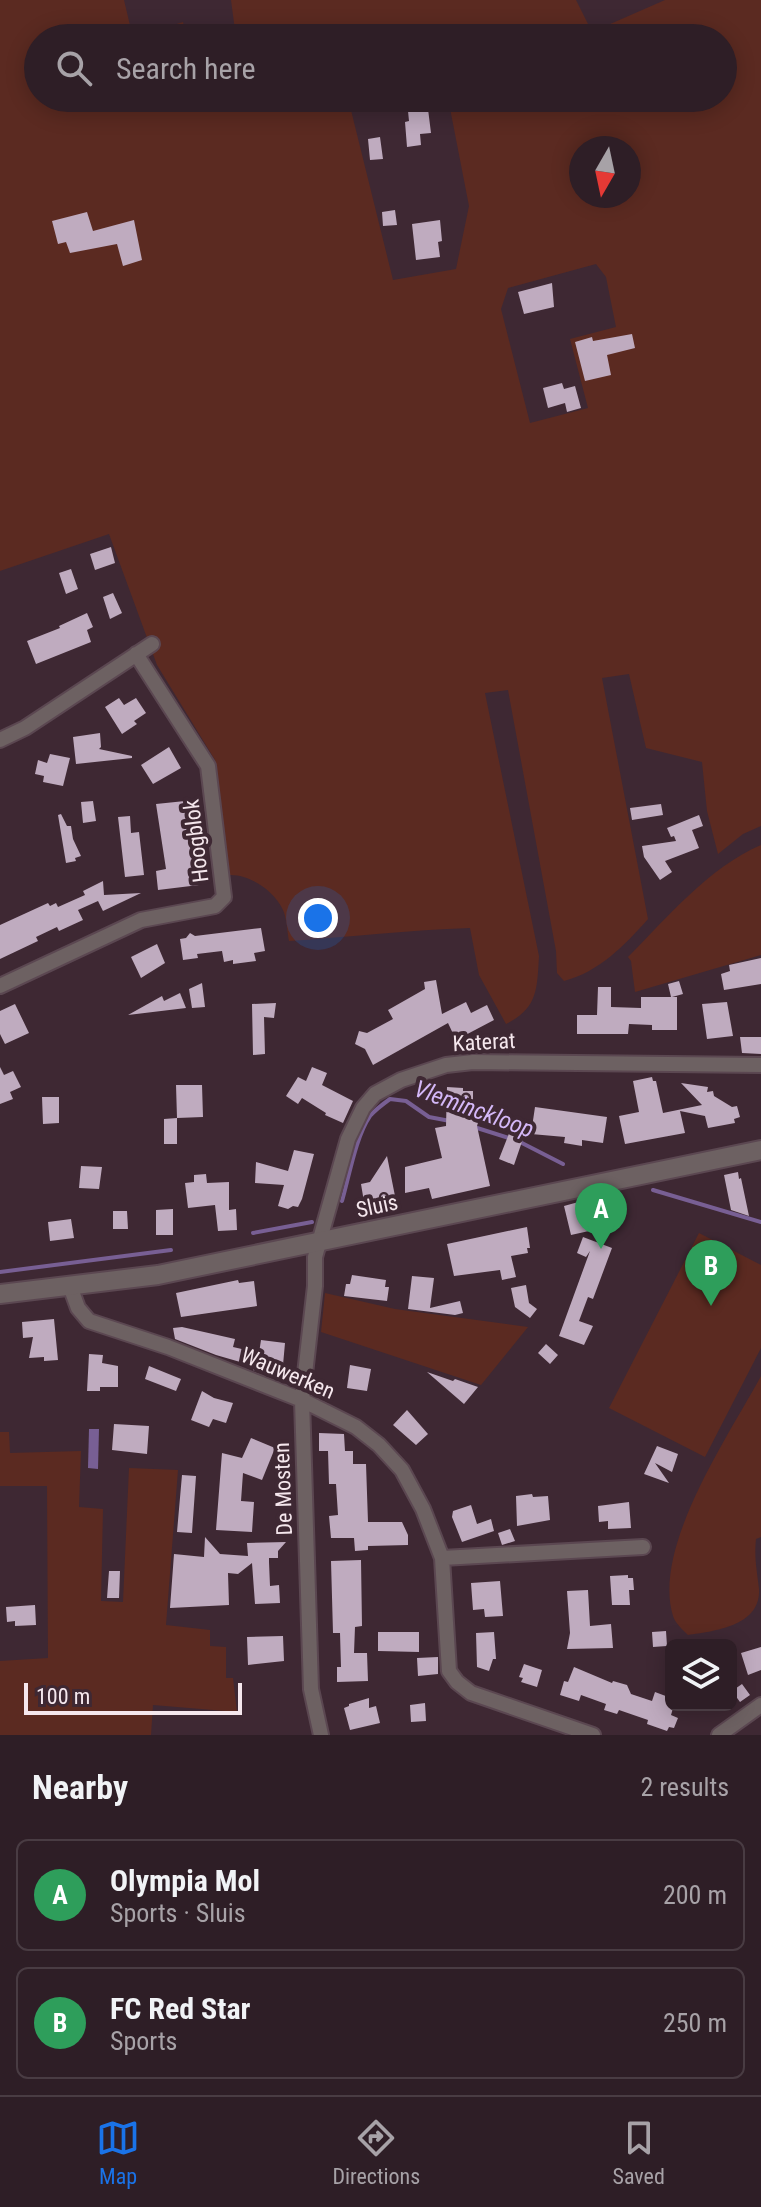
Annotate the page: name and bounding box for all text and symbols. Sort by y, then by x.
search box [24,24,737,112]
icon: search [52,46,96,90]
text: Search here [116,51,256,86]
north arrow [569,136,641,208]
street label: Hoogblok [178,798,213,884]
your location [298,898,338,938]
street label: Katerat [452,1028,516,1056]
water label: Vleminckloop [411,1074,537,1144]
pin: A [575,1183,627,1249]
street label: Sluis [354,1189,400,1223]
pin: B [685,1240,737,1306]
street label: Wauwerken [237,1342,339,1404]
street label: De Mosten [269,1442,297,1536]
map controls [665,1639,737,1711]
button: layers [665,1639,737,1711]
scale bar [24,1679,242,1715]
text: 100 m [36,1684,90,1709]
text: Nearby [32,1767,128,1807]
text: 2 results [640,1772,729,1802]
text: Olympia Mol [110,1863,260,1898]
text: A [52,1880,68,1910]
text: 200 m [663,1880,727,1910]
text: Sports · Sluis [110,1898,246,1928]
text: FC Red Star [110,1991,250,2026]
text: B [53,2008,67,2038]
text: 250 m [663,2008,727,2038]
text: Sports [110,2026,177,2056]
tab: Map [96,2116,140,2189]
tab: Directions [332,2116,420,2189]
tab: Saved [613,2116,665,2189]

